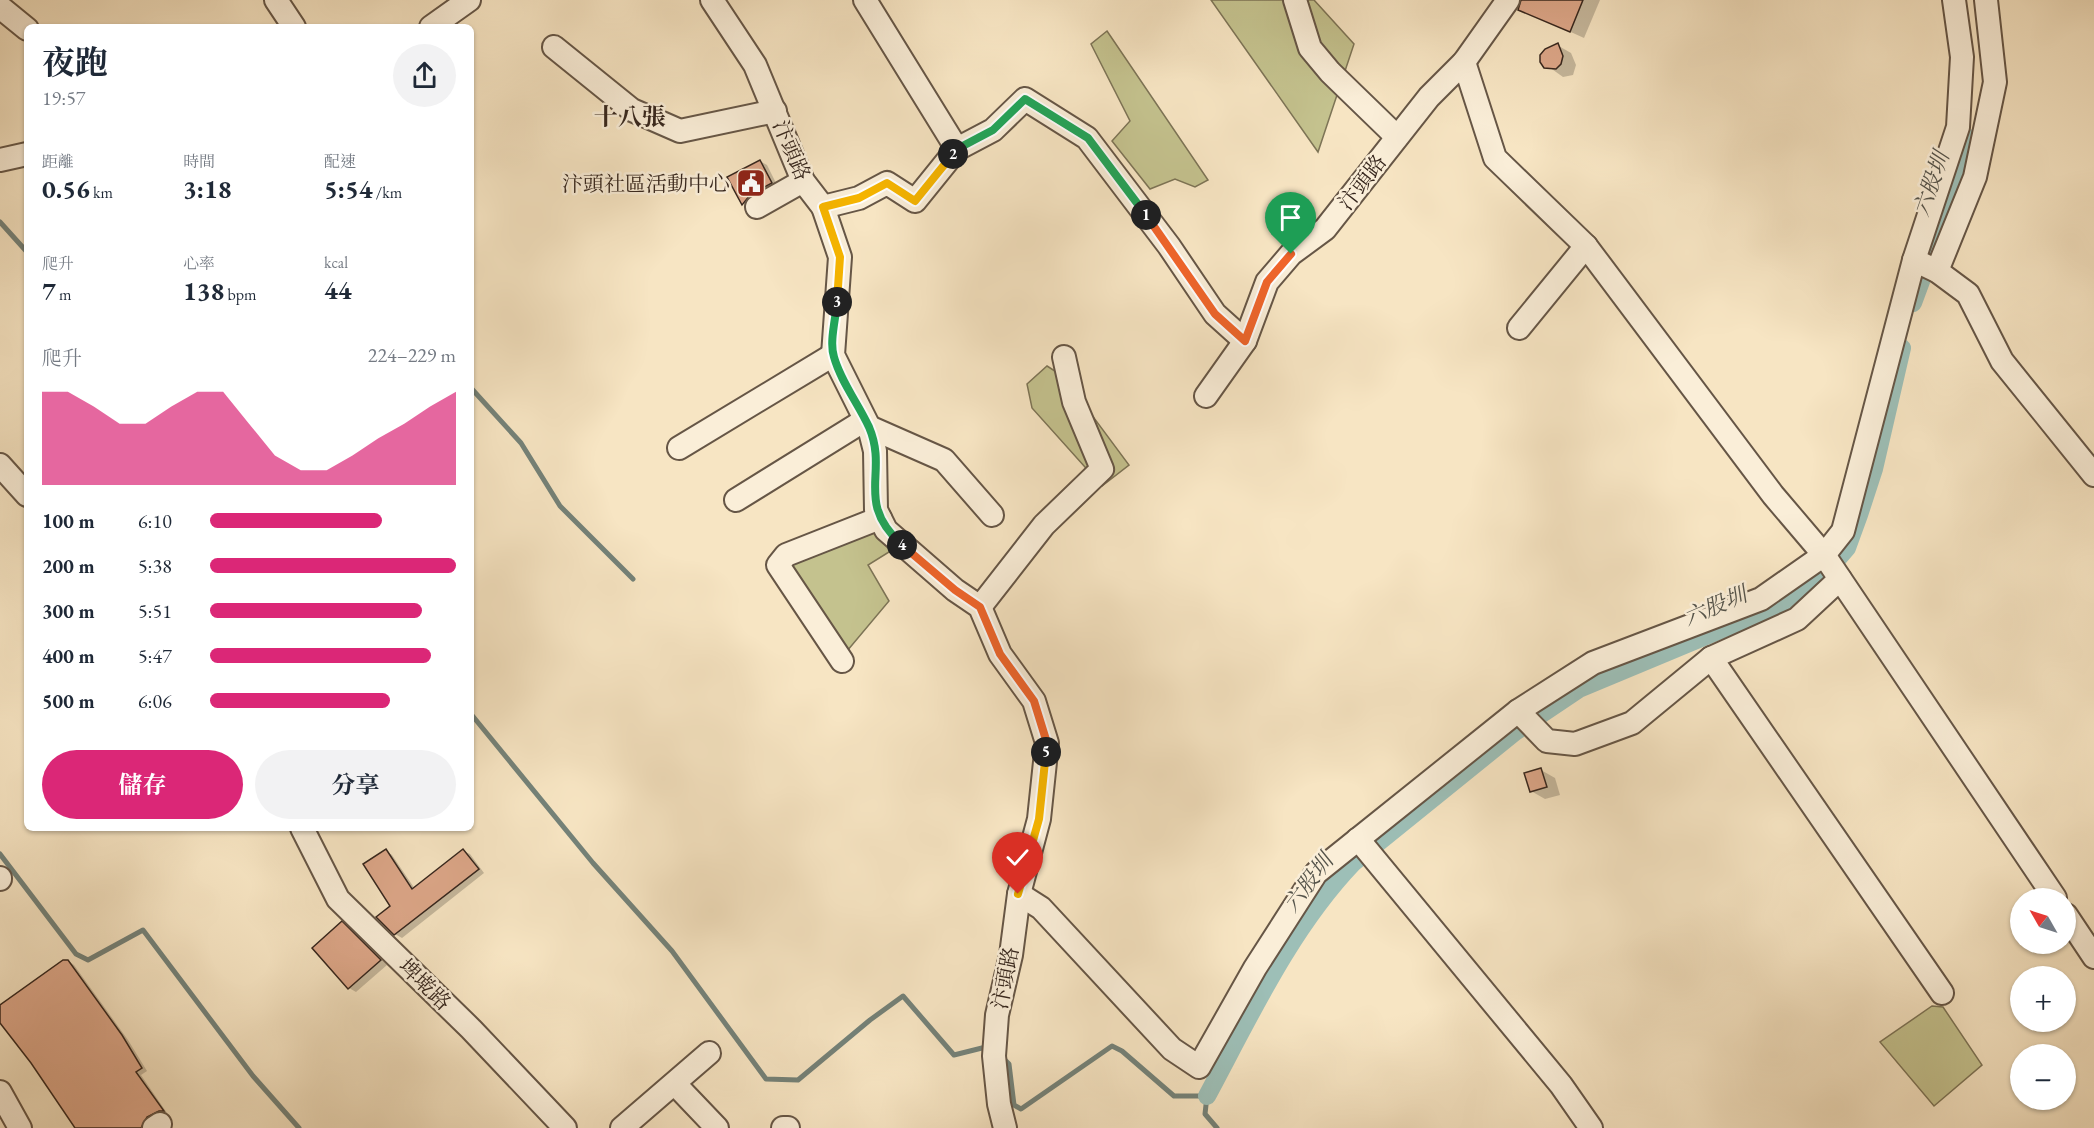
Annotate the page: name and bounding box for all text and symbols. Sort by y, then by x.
text: 夜跑 [42,41,108,84]
button: share [393,44,456,107]
text: 19:57 [42,85,85,111]
district label: 十八張 [594,101,666,132]
street label: 汴頭路 [767,116,817,184]
pin: 2 [938,139,968,169]
text: 2 [949,143,957,164]
water label: 六股圳 [1907,144,1957,220]
street label: 汴頭路 [1332,149,1392,215]
text: 距離 [42,151,74,172]
text: 時間 [183,151,215,172]
text: 配速 [324,151,356,172]
public building icon: 汴頭社區活動中心 [735,167,767,199]
place label: 汴頭社區活動中心 [562,170,730,197]
text: 0.56 [42,172,90,206]
text: 3:18 [183,172,232,206]
text: 5:54 [324,172,373,206]
text: km [90,182,113,203]
text: /km [373,182,402,203]
pin [1265,192,1316,254]
pin: 1 [1131,200,1161,230]
icon: arrive [1274,201,1307,234]
text: 1 [1142,204,1150,225]
text: kcal [324,252,348,273]
text: 爬升 [42,253,74,274]
text: 心率 [183,253,215,274]
text: 44 [324,273,352,307]
text: 7 [42,274,56,308]
text: 138 [183,274,224,308]
text: m [56,284,71,305]
text: bpm [224,284,256,305]
pin: 3 [822,287,852,317]
text: 3 [833,291,841,312]
text: 224–229 m [368,342,456,368]
text: 爬升 [42,345,82,371]
text: 100 m [42,508,95,534]
text: 6:10 [138,508,172,534]
pin: 4 [887,530,917,560]
text: 4 [898,534,906,555]
text: 200 m [42,553,95,579]
text: 5:38 [138,553,172,579]
water label: 六股圳 [1679,578,1755,632]
text: 300 m [42,598,95,624]
text: 5:51 [138,598,172,624]
text: 400 m [42,643,95,669]
text: 5:47 [138,643,172,669]
text: 500 m [42,688,95,714]
text: 6:06 [138,688,172,714]
pin: 5 [1031,737,1061,767]
text: 5 [1042,741,1050,762]
button: 儲存 [42,750,243,819]
button: 分享 [255,750,456,819]
pin [992,832,1043,894]
icon: check [1001,841,1034,874]
water label: 六股圳 [1277,845,1342,918]
north arrow [2010,888,2076,954]
map controls [2010,888,2076,1110]
street label: 汴頭路 [986,945,1024,1011]
street label: 埤墘路 [393,952,457,1016]
button: + [2010,966,2076,1032]
button: − [2010,1044,2076,1110]

